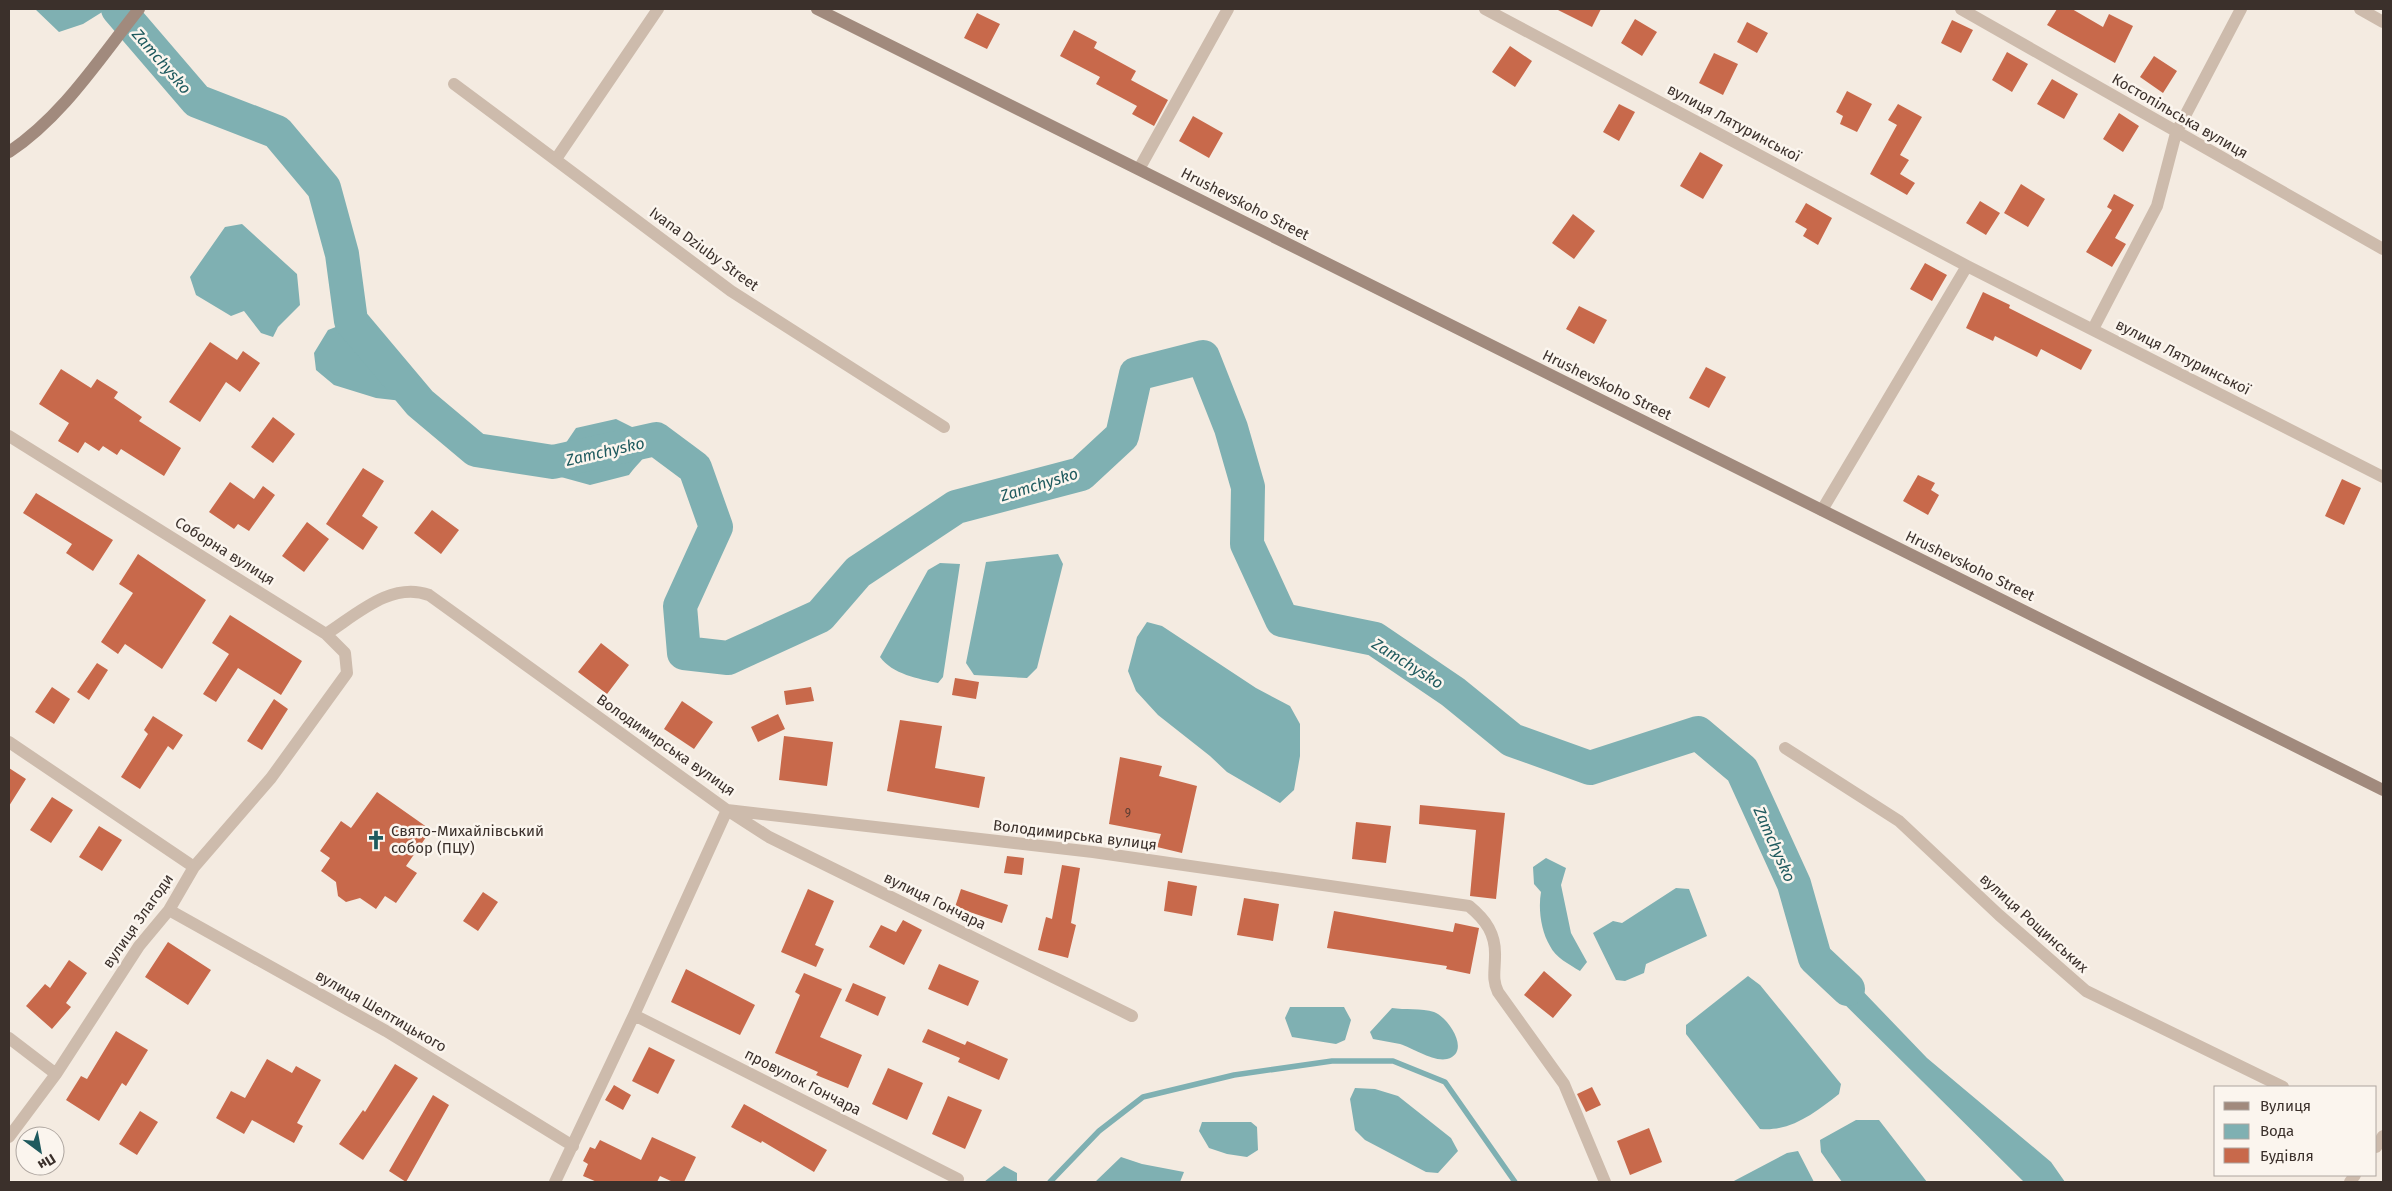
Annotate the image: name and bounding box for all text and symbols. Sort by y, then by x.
water label: Zamchysko [127,24,195,98]
street label: Костопільська вулиця [2109,70,2251,162]
street label: вулиця Лятуринської [1664,80,1805,166]
street label: Hrushevskoho Street [1178,164,1313,244]
street label: Ivana Dziuby Street [646,203,763,295]
street label: вулиця Лятуринської [2113,315,2254,399]
street label: Hrushevskoho Street [1539,346,1675,424]
water label: Zamchysko [563,433,646,470]
water label: Zamchysko [997,464,1080,506]
street label: Соборна вулиця [172,513,278,589]
street label: Hrushevskoho Street [1902,527,2038,605]
water label: Zamchysko [1368,634,1447,693]
street label: Володимирська вулиця [593,690,739,800]
water label: Zamchysko [1749,803,1800,885]
house number: 9 [1125,806,1131,820]
street label: Володимирська вулиця [992,816,1158,854]
place label: Свято-Михайлівський собор (ПЦУ) [391,822,544,857]
church icon: Свято-Михайлівський собор (ПЦУ) [365,829,387,851]
street label: вулиця Гончара [881,869,989,933]
street label: вулиця Рощинських [1976,869,2093,977]
street label: вулиця Злагоди [99,870,177,972]
street label: вулиця Шептицького [312,966,450,1056]
street label: провулок Гончара [742,1045,864,1119]
legend [2214,1086,2377,1176]
text: Вулиця [2260,1097,2311,1115]
text: Вода [2260,1122,2294,1140]
north arrow [15,1126,65,1176]
text: Будівля [2260,1147,2314,1165]
text: Пн [35,1150,59,1173]

